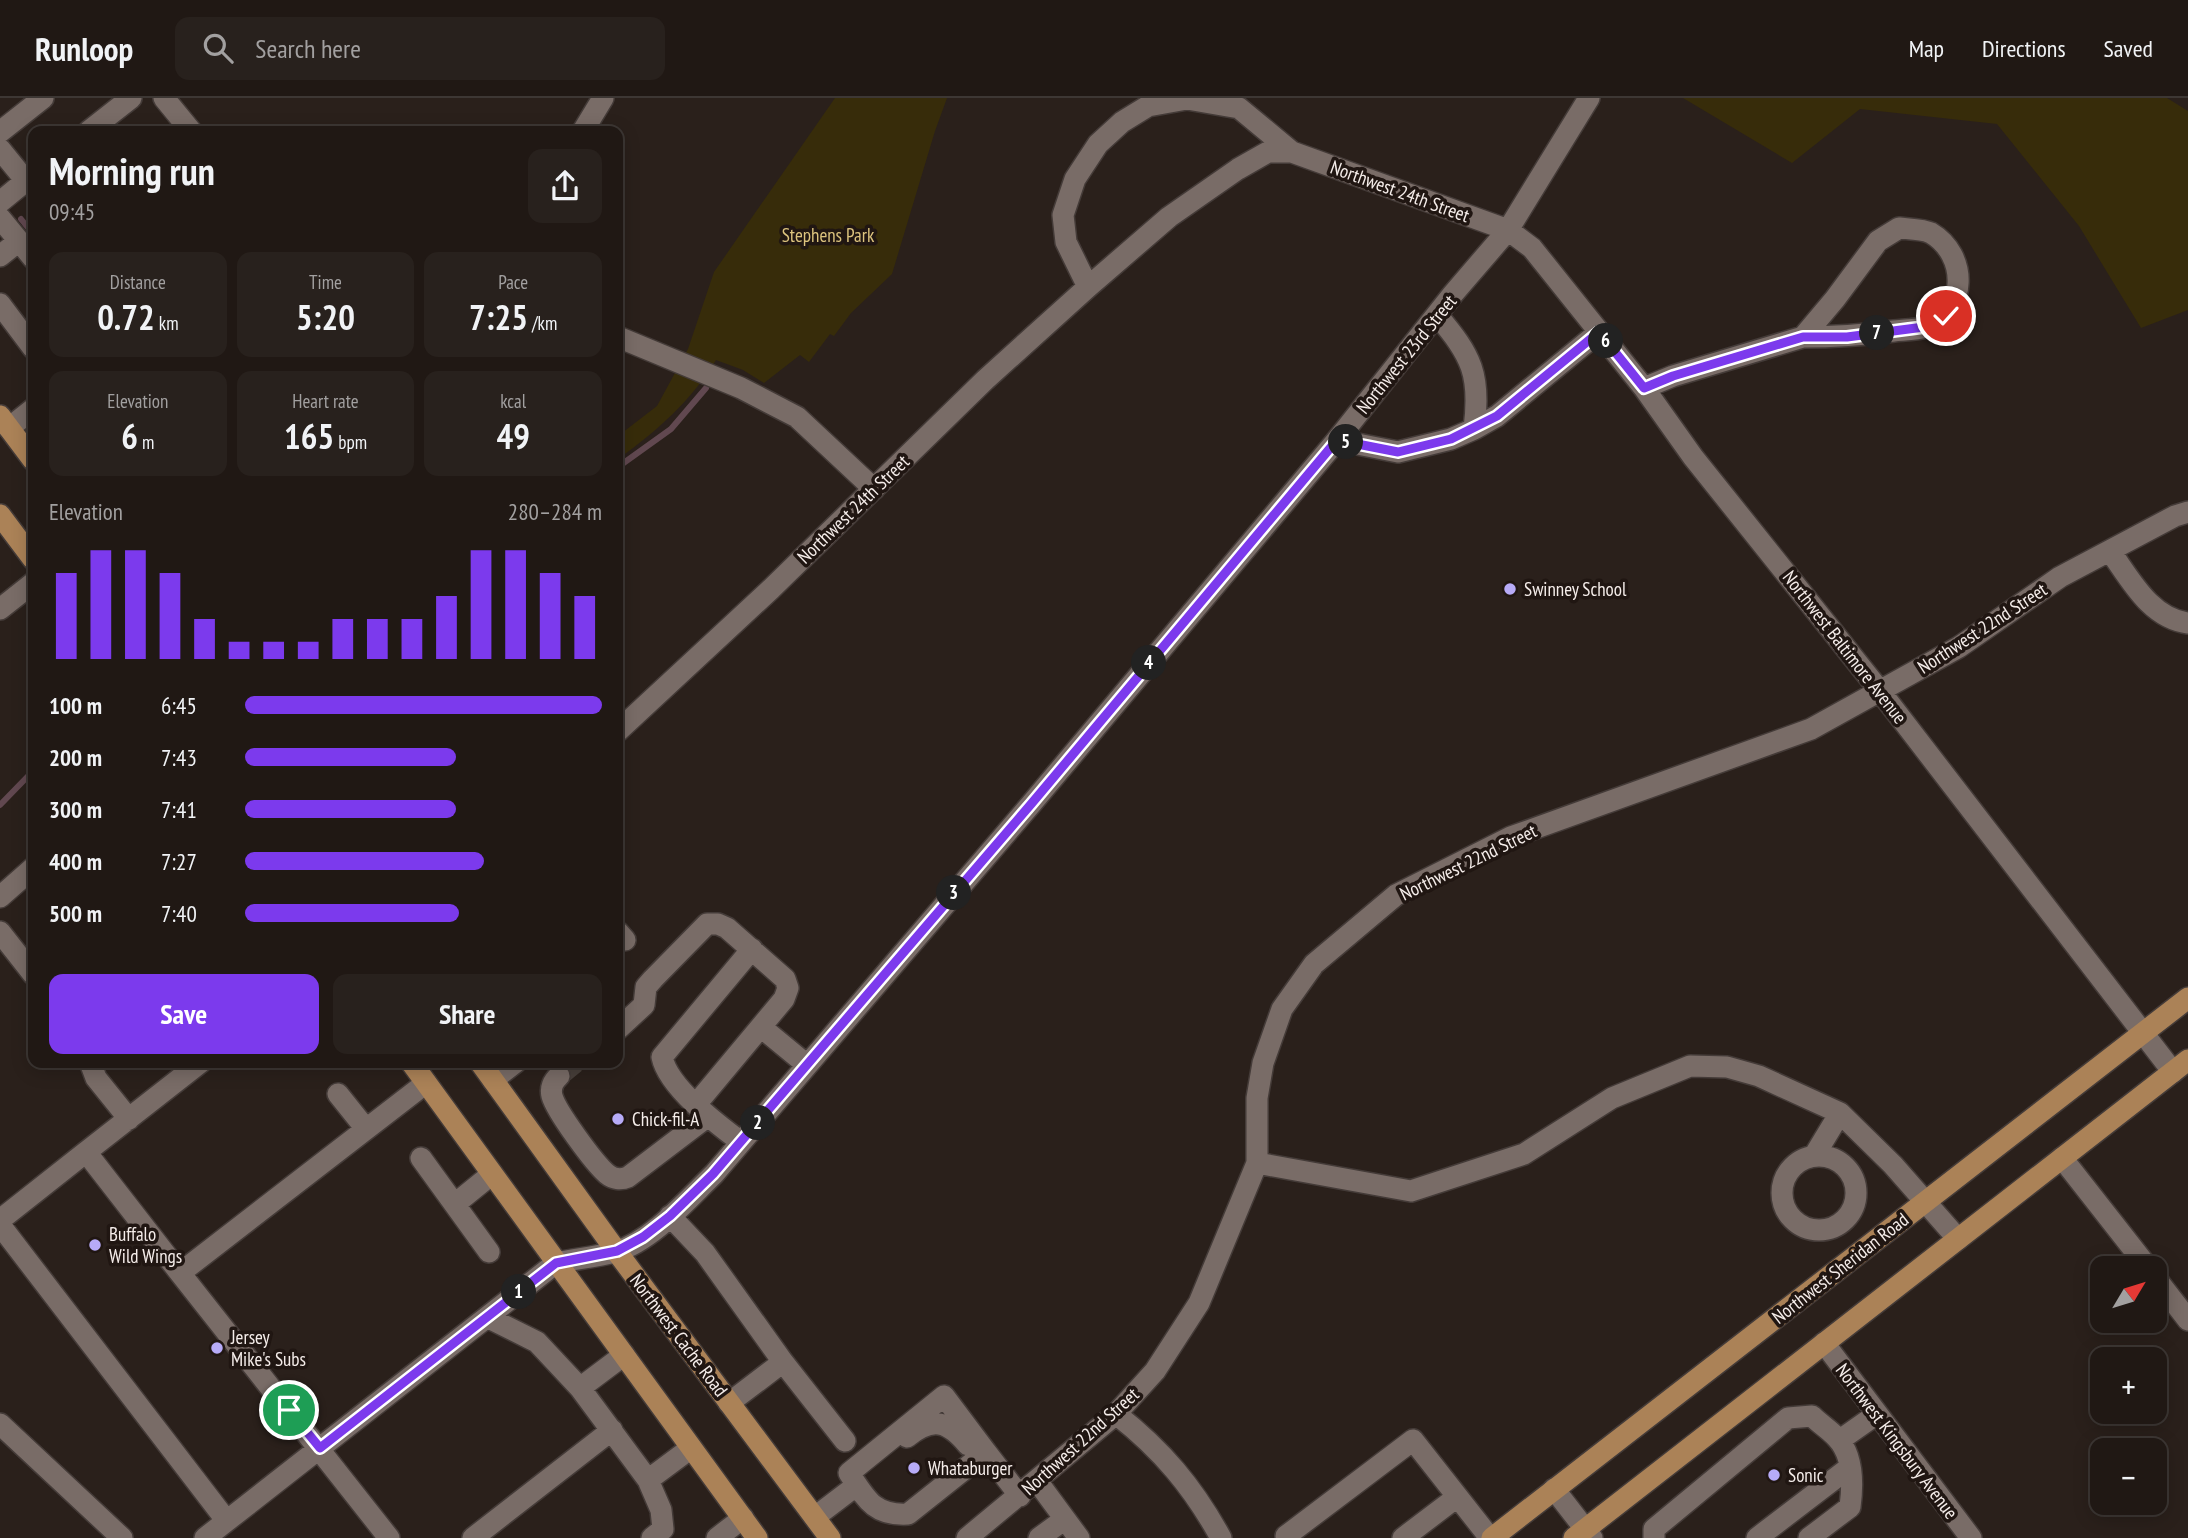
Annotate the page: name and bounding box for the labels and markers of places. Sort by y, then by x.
pin [1916,286,1976,346]
pin: 7 [1860,316,1895,350]
pin: 6 [1588,324,1624,358]
pin: 5 [1328,424,1364,460]
place label: Swinney School [1524,577,1627,601]
marker: Swinney School [1502,581,1518,597]
pin: 4 [1132,646,1166,680]
pin: 3 [936,876,972,910]
pin: 2 [740,1105,776,1140]
place label: Chick-fil-A [632,1107,699,1131]
marker: Chick-fil-A [610,1111,626,1127]
place label: Buffalo Wild Wings [109,1222,182,1268]
marker: Buffalo Wild Wings [87,1237,103,1253]
pin: 1 [502,1274,536,1310]
place label: Jersey Mike's Subs [230,1325,306,1371]
marker: Jersey Mike's Subs [209,1340,225,1356]
pin [259,1380,319,1440]
place label: Whataburger [928,1456,1013,1480]
marker: Whataburger [906,1460,922,1476]
place label: Sonic [1788,1463,1824,1487]
marker: Sonic [1766,1467,1782,1483]

